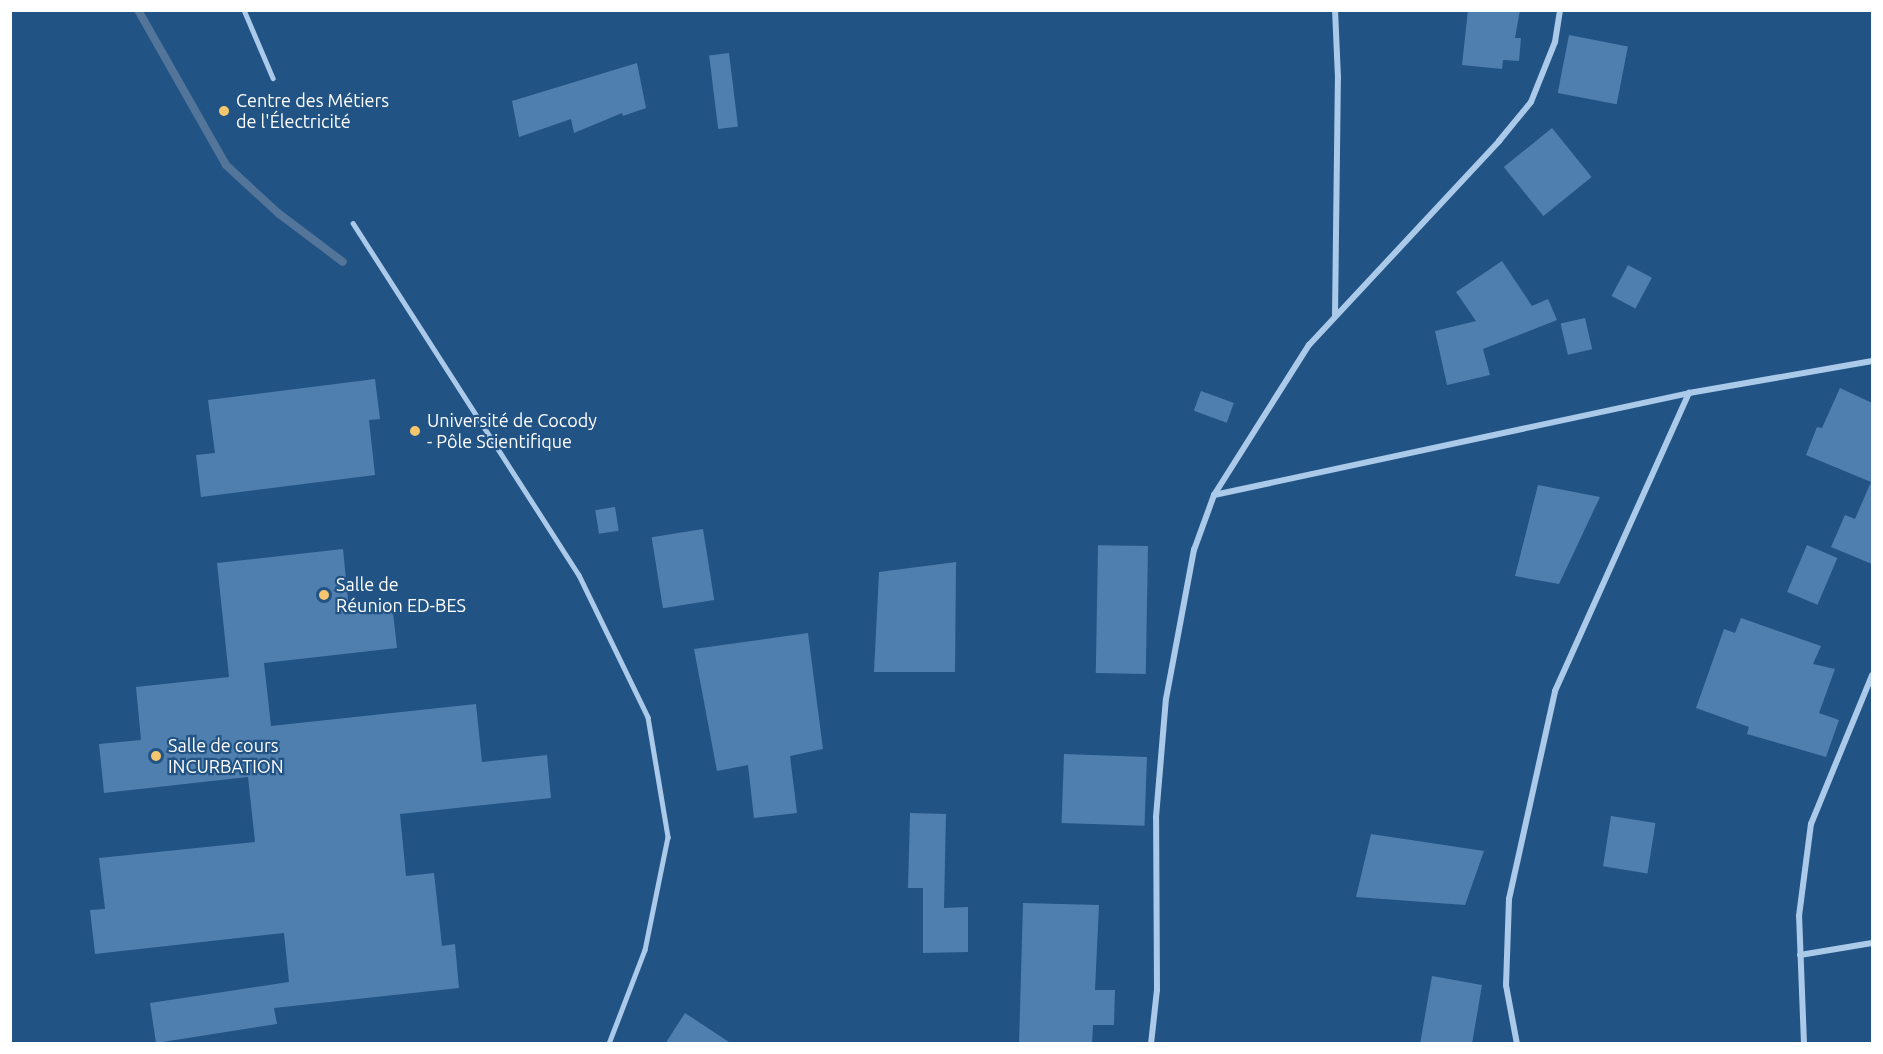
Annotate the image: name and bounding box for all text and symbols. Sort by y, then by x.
place label: Centre des Métiers de l'Électricité [236,90,389,132]
marker: Centre des Métiers de l'Électricité [217,104,231,118]
place label: Université de Cocody - Pôle Scientifique [427,410,597,452]
marker: Université de Cocody - Pôle Scientifique [408,424,422,438]
place label: Salle de Réunion ED-BES [336,574,466,616]
marker: Salle de Réunion ED-BES [317,588,331,602]
place label: Salle de cours INCURBATION [168,735,284,777]
marker: Salle de cours INCURBATION [149,749,163,763]

